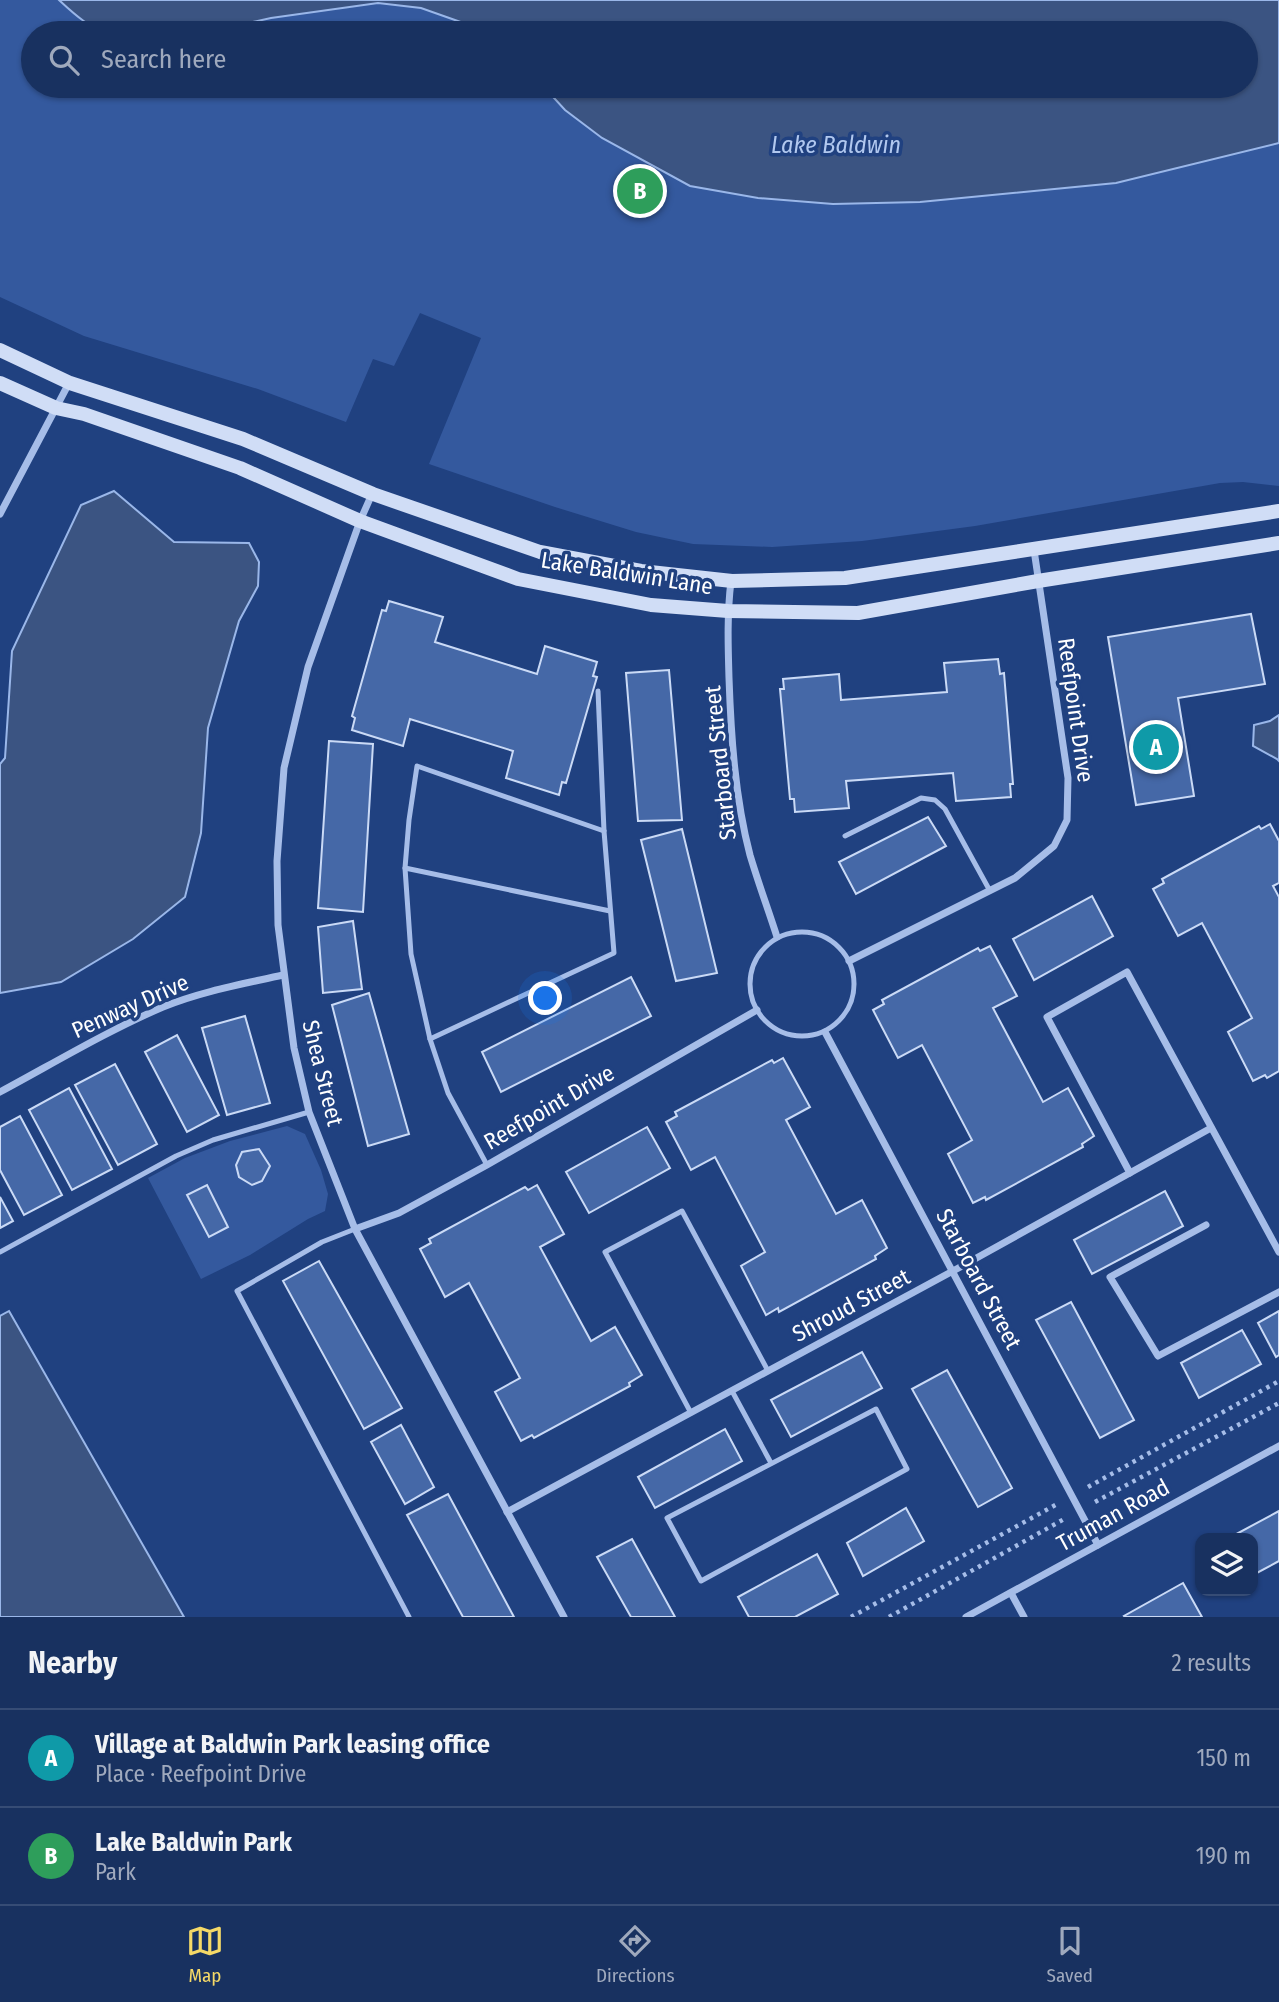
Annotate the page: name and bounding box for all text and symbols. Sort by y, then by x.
search box [21,21,1258,98]
icon: search [45,41,83,79]
text: Search here [101,44,226,75]
water label: Lake Baldwin [771,131,901,159]
pin: B [617,165,663,217]
street label: Lake Baldwin Lane [539,546,715,600]
street label: Reefpoint Drive [1052,636,1100,784]
street label: Starboard Street [698,684,742,842]
pin: A [1133,721,1179,773]
street label: Penway Drive [67,968,193,1044]
your location [528,981,562,1015]
street label: Shea Street [296,1017,350,1129]
street label: Reefpoint Drive [479,1058,619,1156]
street label: Starboard Street [930,1204,1028,1354]
street label: Shroud Street [787,1262,915,1348]
street label: Truman Road [1052,1473,1174,1557]
map controls [1195,1533,1258,1596]
button: layers [1195,1533,1258,1596]
text: Nearby [28,1645,117,1681]
text: 2 results [1171,1649,1251,1677]
text: Village at Baldwin Park leasing office [95,1729,490,1760]
text: A [45,1744,57,1772]
text: 150 m [1196,1744,1251,1772]
text: Place · Reefpoint Drive [95,1760,306,1788]
text: Lake Baldwin Park [95,1827,292,1858]
text: B [45,1842,57,1870]
text: 190 m [1196,1842,1251,1870]
text: Park [95,1858,136,1886]
tab: Map [186,1922,224,1987]
tab: Directions [596,1922,675,1987]
tab: Saved [1047,1922,1093,1987]

